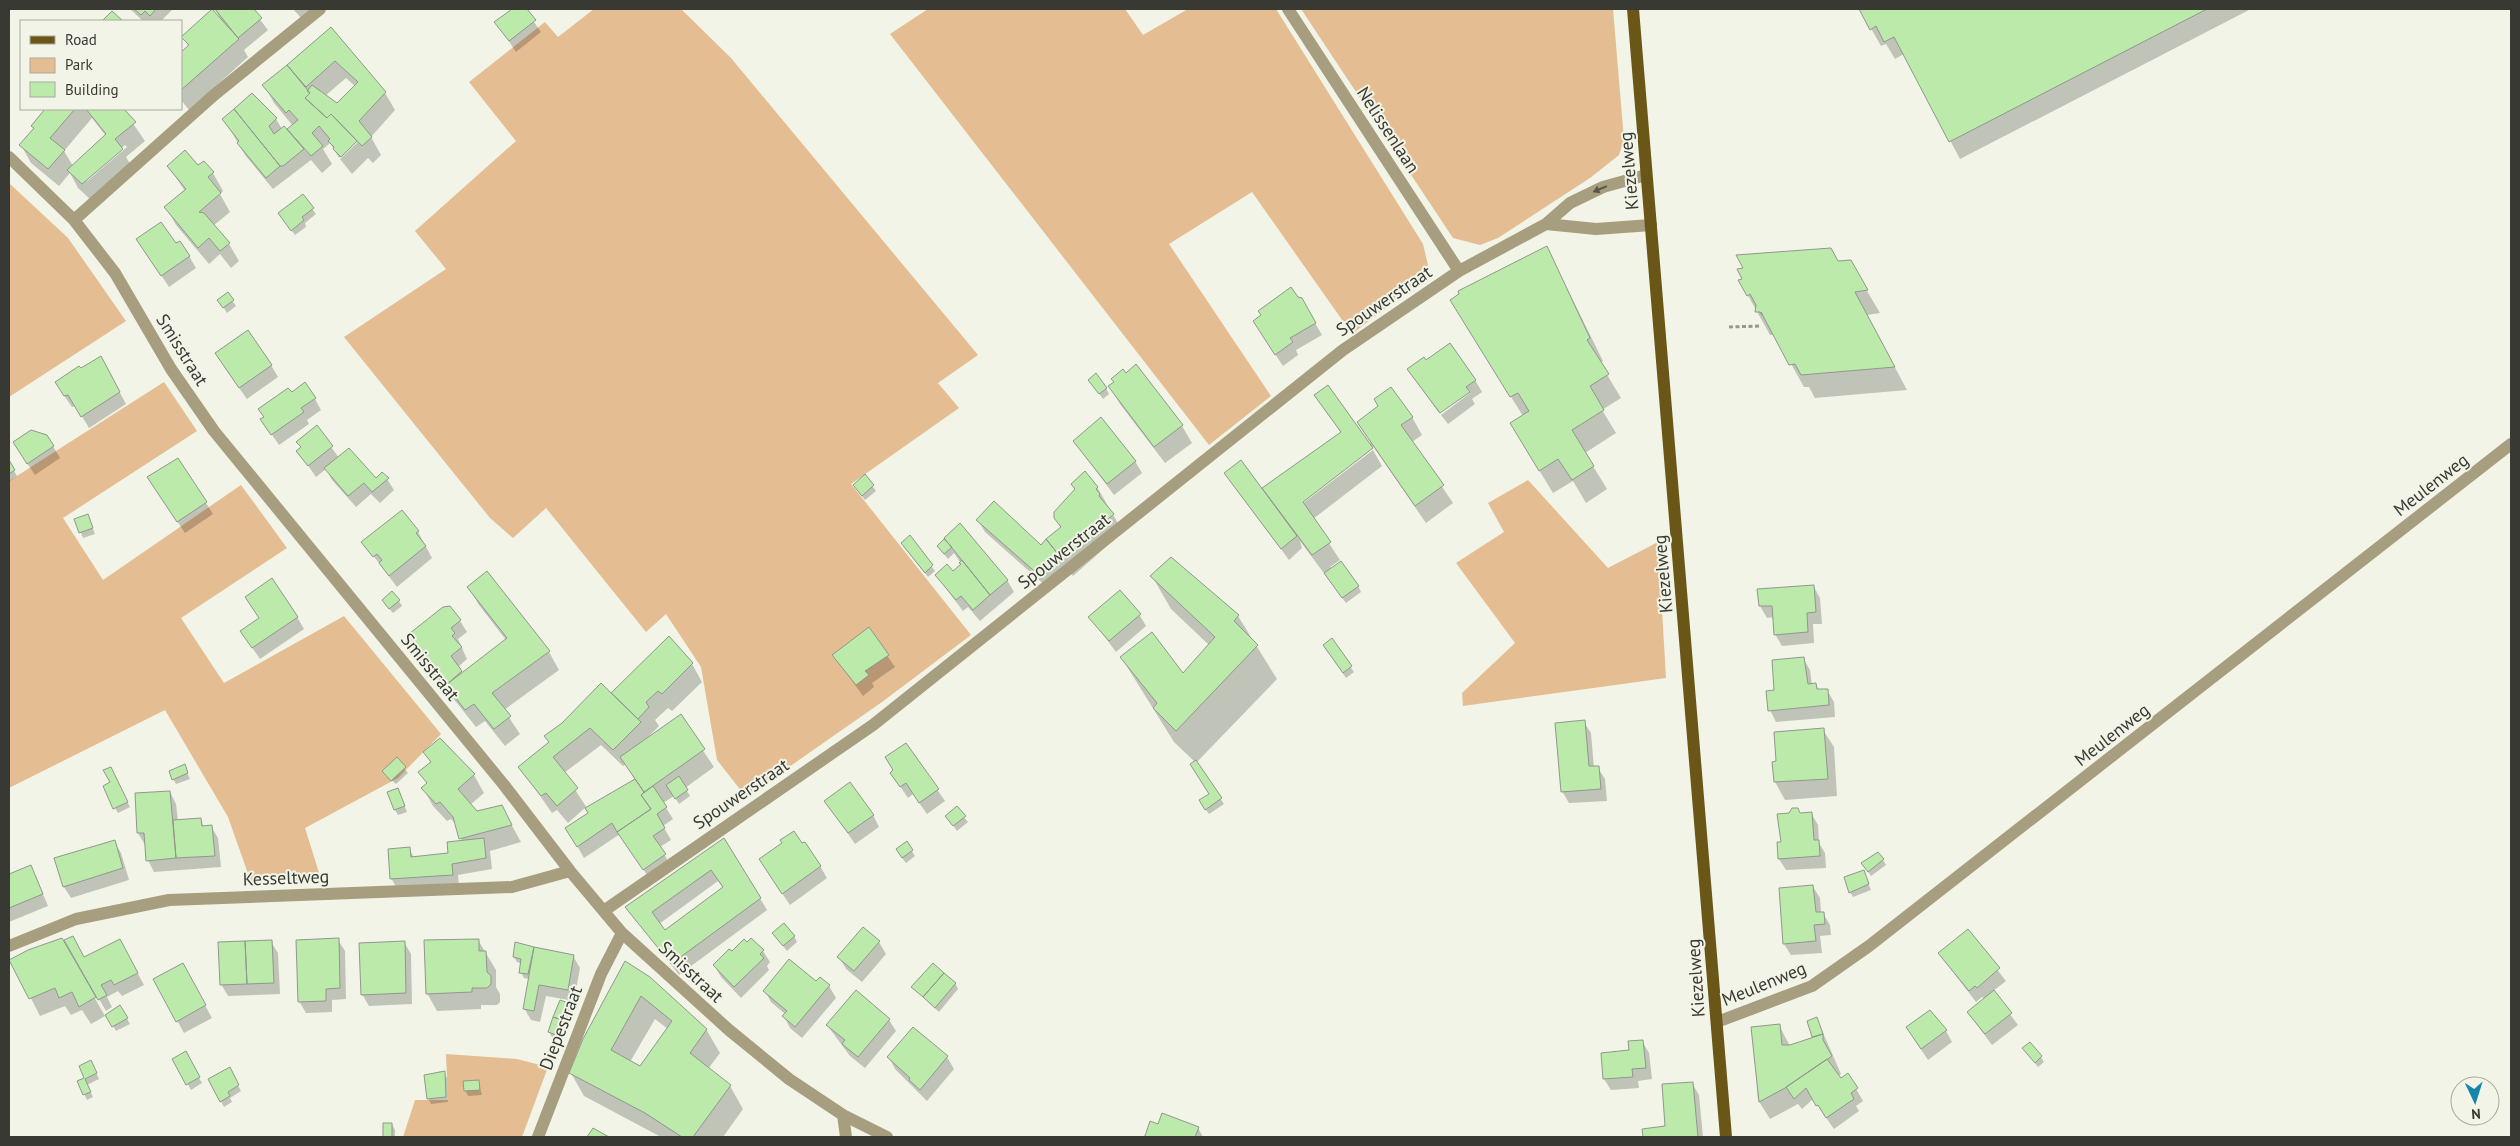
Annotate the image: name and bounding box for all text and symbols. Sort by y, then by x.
legend [20,20,182,110]
text: Road [65,30,97,49]
text: Park [65,55,93,74]
text: Building [65,80,119,99]
street label: Nelissenlaan [1352,82,1425,177]
street label: Kiezelweg [1614,131,1643,211]
one-way arrow [1593,186,1607,194]
street label: Spouwerstraat [1331,260,1436,341]
street label: Smisstraat [151,310,213,390]
street label: Meulenweg [2389,448,2473,521]
street label: Spouwerstraat [1013,507,1114,594]
street label: Kiezelweg [1648,534,1677,614]
street label: Smisstraat [396,628,465,705]
street label: Meulenweg [2070,698,2154,771]
street label: Spouwerstraat [688,753,793,834]
street label: Kesseltweg [242,864,330,891]
street label: Smisstraat [654,936,729,1007]
street label: Kiezelweg [1681,938,1710,1018]
street label: Meulenweg [1718,956,1809,1011]
street label: Diepestraat [534,982,587,1073]
north arrow [2450,1076,2500,1126]
text: N [2471,1105,2481,1123]

